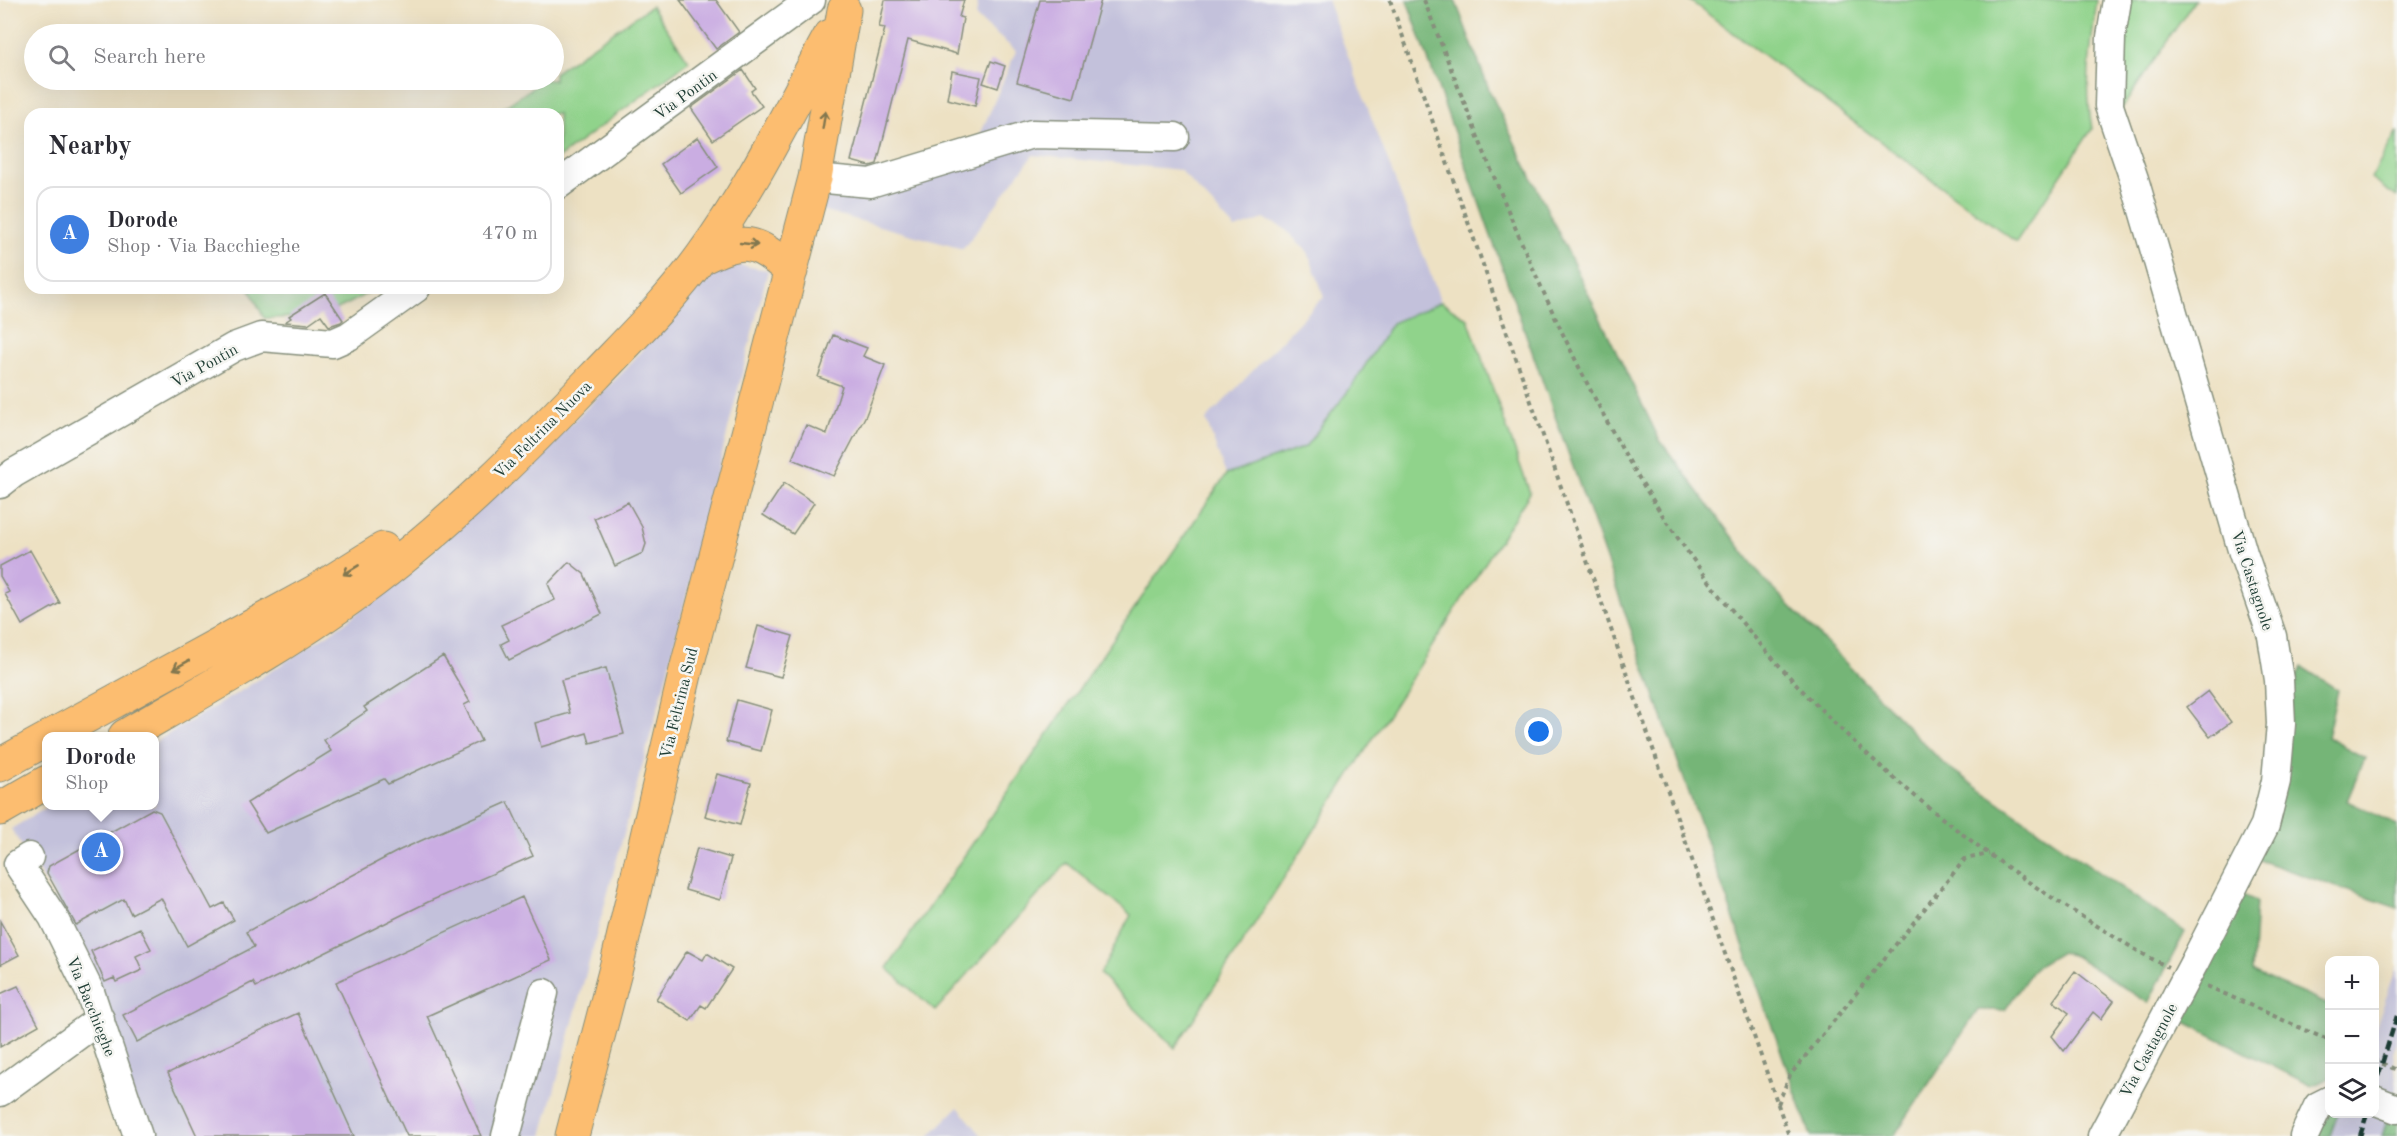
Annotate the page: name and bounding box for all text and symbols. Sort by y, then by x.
search box [24,24,564,90]
icon: search [45,41,78,74]
text: Search here [93,46,206,68]
street label: Via Pontin [652,67,721,124]
one-way arrow [819,111,830,130]
text: Nearby [48,134,132,160]
text: Dorode [107,210,178,232]
text: A [62,224,77,244]
text: 470 m [482,224,538,244]
text: Shop · Via Bacchieghe [107,237,300,257]
one-way arrow [738,239,758,250]
street label: Via Pontin [169,342,241,392]
street label: Via Feltrina Nuova [491,378,596,482]
street label: Via Castagnole [2227,529,2275,633]
one-way arrow [343,564,360,576]
street label: Via Feltrina Sud [658,646,701,761]
one-way arrow [172,660,190,671]
your location [1524,717,1553,746]
popup [42,732,159,810]
text: Dorode [65,747,136,769]
text: Shop [65,774,108,794]
pin: A [82,830,120,874]
street label: Via Bacchieghe [63,954,117,1059]
map controls [2325,956,2379,1118]
button: + [2325,956,2379,1010]
street label: Via Castagnole [2118,1001,2181,1101]
button: − [2325,1010,2379,1064]
button: layers [2325,1064,2379,1118]

